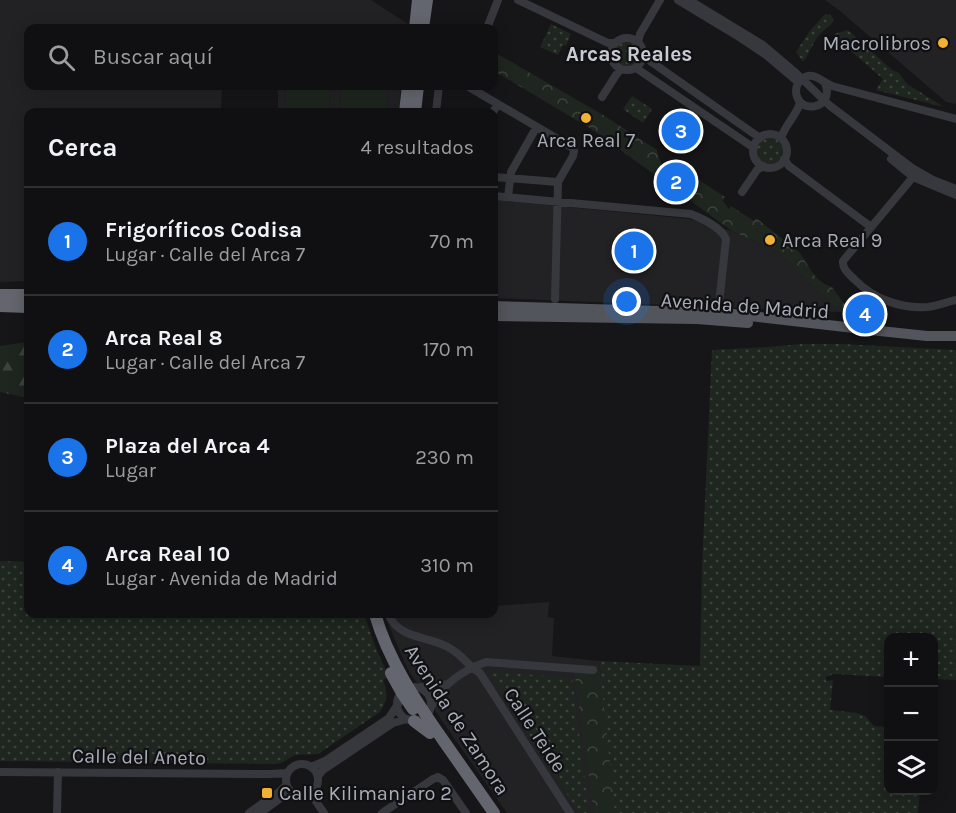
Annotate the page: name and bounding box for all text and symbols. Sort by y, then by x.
search box [24,24,498,90]
place label: Macrolibros [822,32,931,55]
marker: Macrolibros [936,36,950,50]
icon: search [45,41,78,74]
district label: Arcas Reales [566,42,692,66]
text: Buscar aquí [93,44,213,70]
pin: 3 [662,108,700,154]
marker: Arca Real 7 [579,111,593,125]
place label: Arca Real 7 [537,129,636,152]
text: Cerca [48,132,117,163]
text: 4 resultados [361,136,474,159]
pin: 2 [656,160,696,204]
text: Frigoríficos Codisa [105,217,302,243]
pin: 1 [614,228,654,274]
place label: Arca Real 9 [782,229,882,252]
text: 1 [64,230,71,253]
text: 70 m [429,230,474,253]
marker: Arca Real 9 [763,233,777,247]
text: Lugar · Calle del Arca 7 [105,243,305,266]
your location [612,287,641,316]
street label: Avenida de Madrid [660,289,830,323]
pin: 4 [846,292,884,336]
text: Arca Real 8 [105,325,223,351]
text: 2 [61,338,74,361]
text: 170 m [423,338,474,361]
text: Lugar · Calle del Arca 7 [105,351,305,374]
text: Plaza del Arca 4 [105,433,270,459]
text: 3 [61,446,74,469]
text: 230 m [415,446,474,469]
text: Lugar [105,459,156,482]
text: Arca Real 10 [105,541,230,567]
text: 4 [62,554,73,577]
text: 310 m [420,554,474,577]
text: Lugar · Avenida de Madrid [105,567,338,590]
map controls [884,633,938,795]
button: + [884,633,938,687]
street label: Avenida de Zamora [400,641,514,799]
street label: Calle Teide [499,683,571,777]
button: − [884,687,938,741]
button: layers [884,741,938,795]
street label: Calle del Aneto [72,744,206,770]
place label: Calle Kilimanjaro 2 [279,782,452,805]
marker: Calle Kilimanjaro 2 [260,786,274,800]

